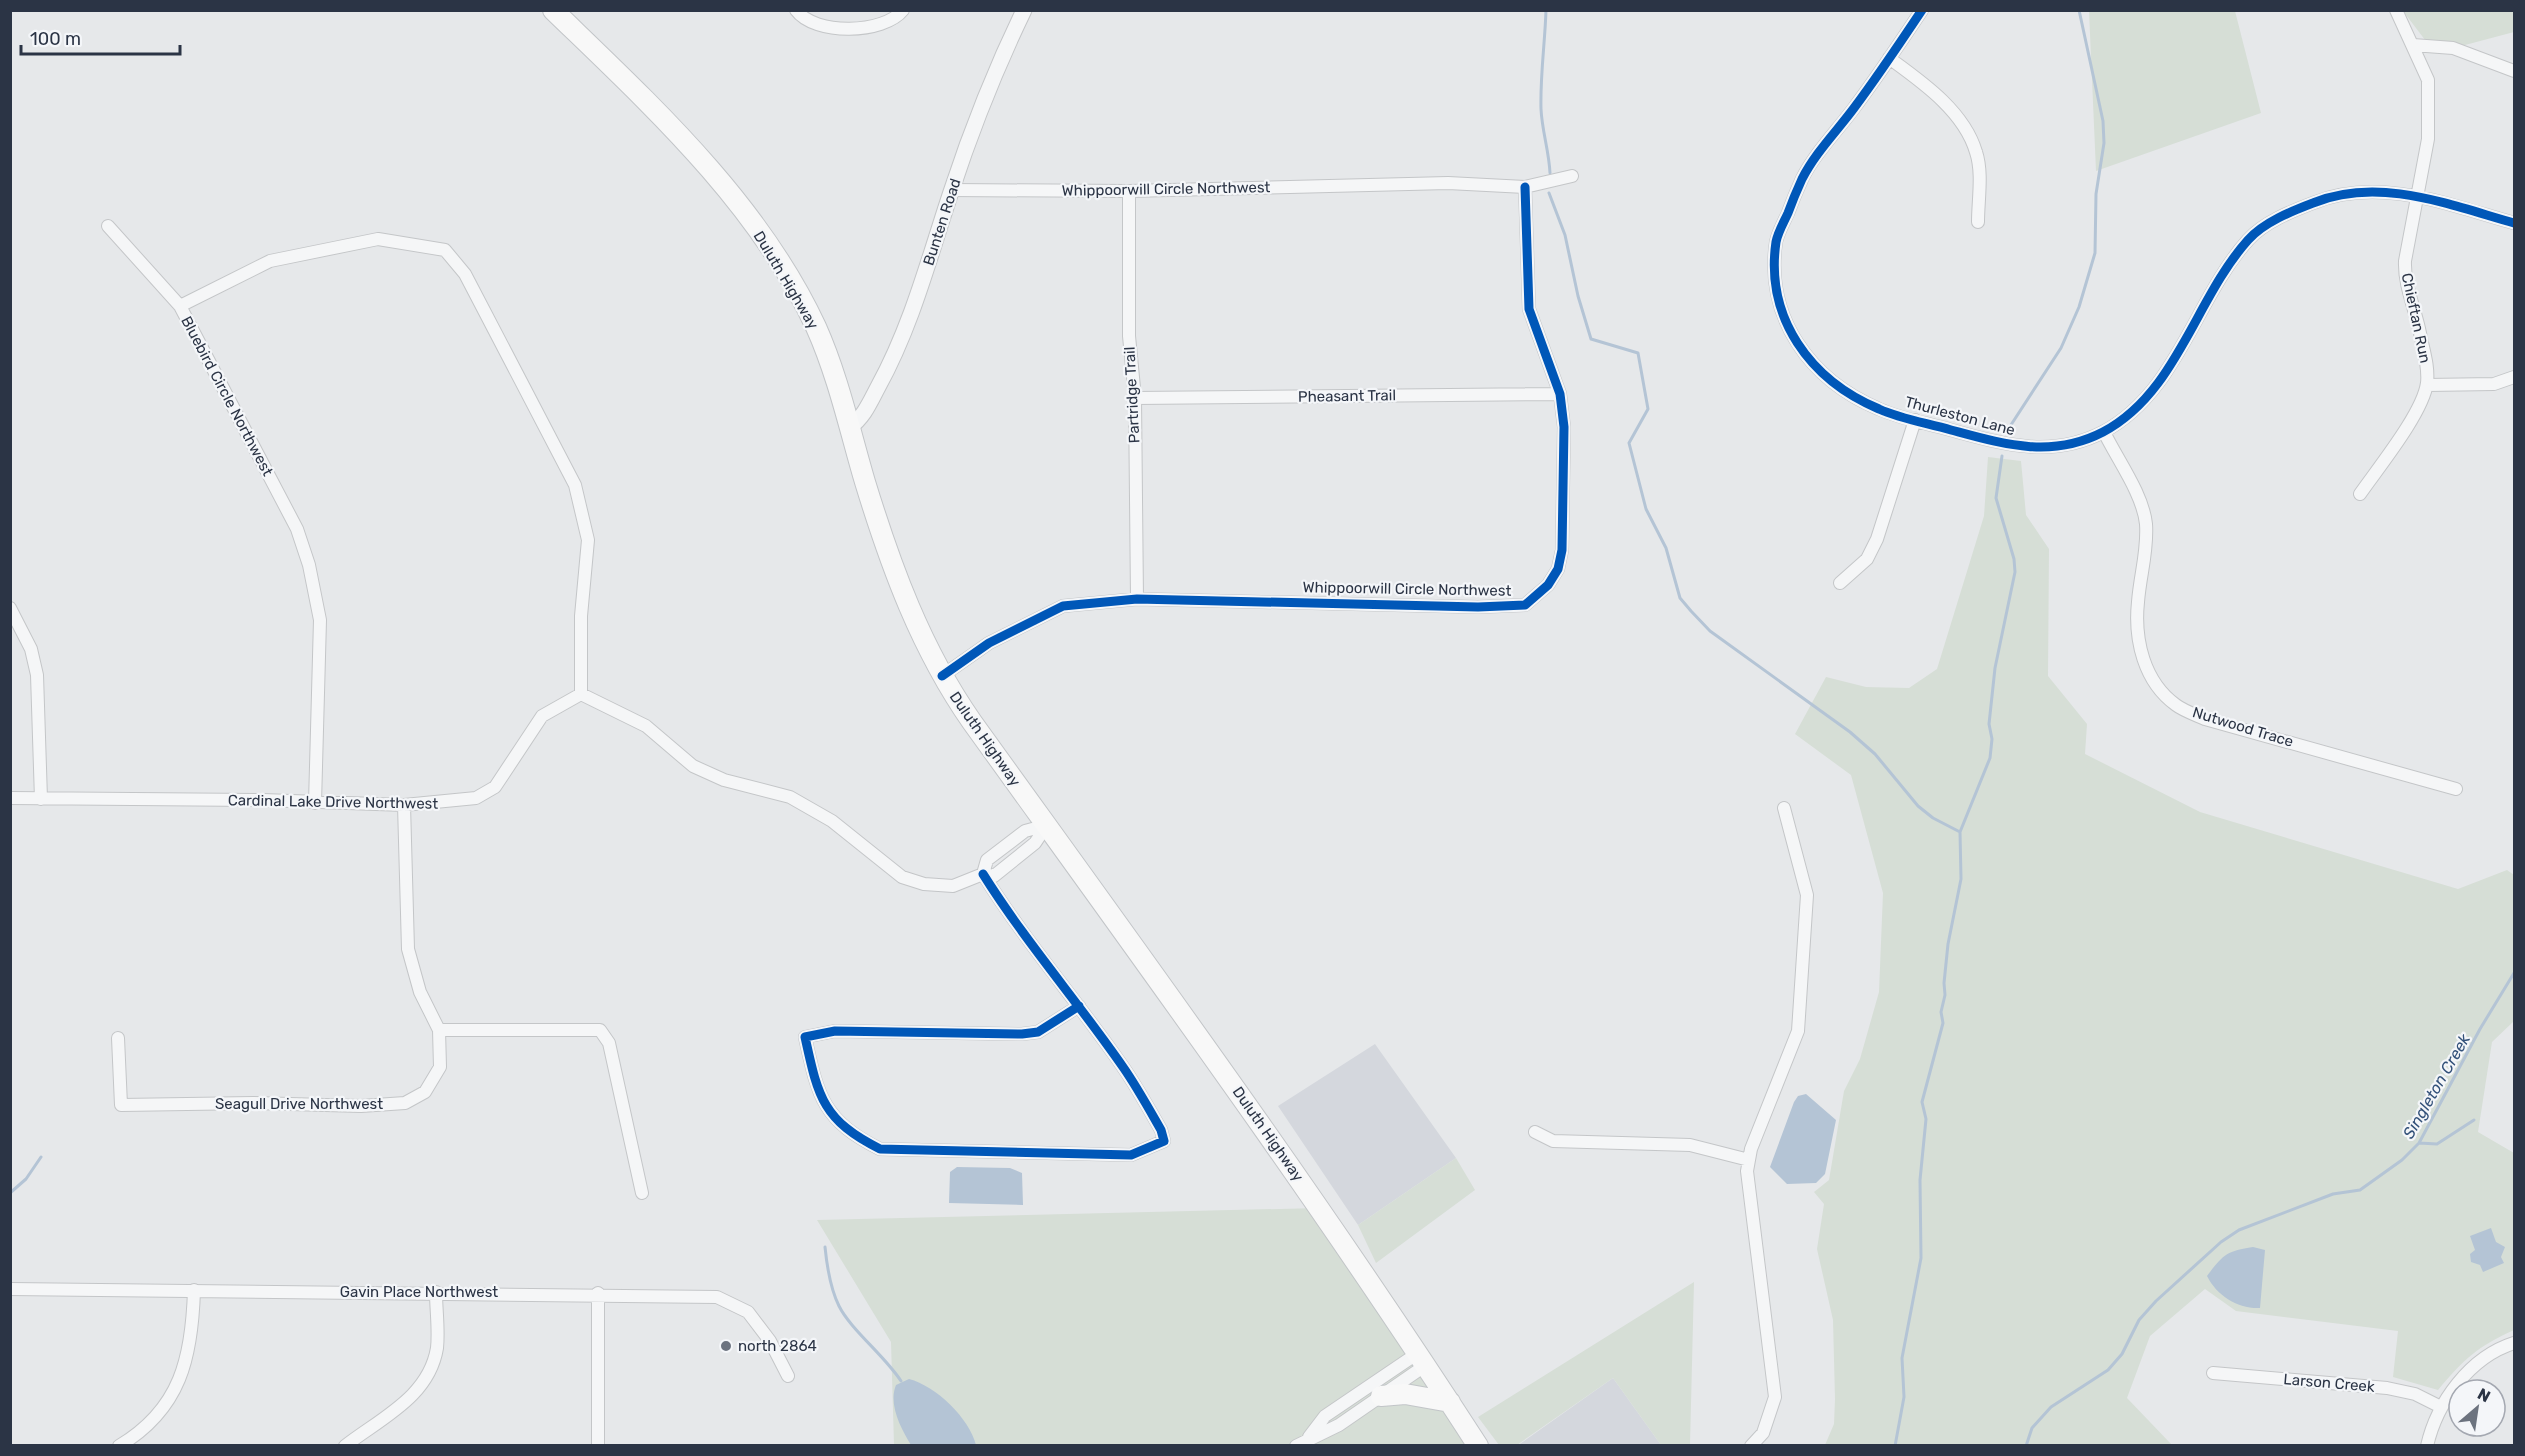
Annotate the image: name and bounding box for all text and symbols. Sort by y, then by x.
scale bar [21,18,180,56]
text: 100 m [30,28,81,50]
street label: Bunten Road [919,176,965,268]
street label: Whippoorwill Circle Northwest [1061,178,1271,200]
street label: Duluth Highway [750,228,822,332]
street label: Chieftan Run [2398,271,2434,365]
street label: Bluebird Circle Northwest [177,313,277,479]
street label: Partridge Trail [1120,346,1144,444]
street label: Pheasant Trail [1298,386,1396,406]
street label: Thurleston Lane [1903,393,2017,439]
street label: Whippoorwill Circle Northwest [1302,578,1512,600]
street label: Duluth Highway [946,688,1024,790]
street label: Nutwood Trace [2190,703,2296,751]
street label: Cardinal Lake Drive Northwest [228,791,438,813]
water label: Singleton Creek [2399,1030,2474,1142]
street label: Duluth Highway [1229,1083,1307,1185]
street label: Seagull Drive Northwest [215,1095,383,1113]
street label: Gavin Place Northwest [340,1283,498,1301]
place label: north 2864 [738,1337,817,1355]
marker: north 2864 [719,1339,733,1353]
street label: Larson Creek [2283,1370,2376,1396]
north arrow [2447,1378,2507,1438]
text: N [2474,1384,2494,1406]

